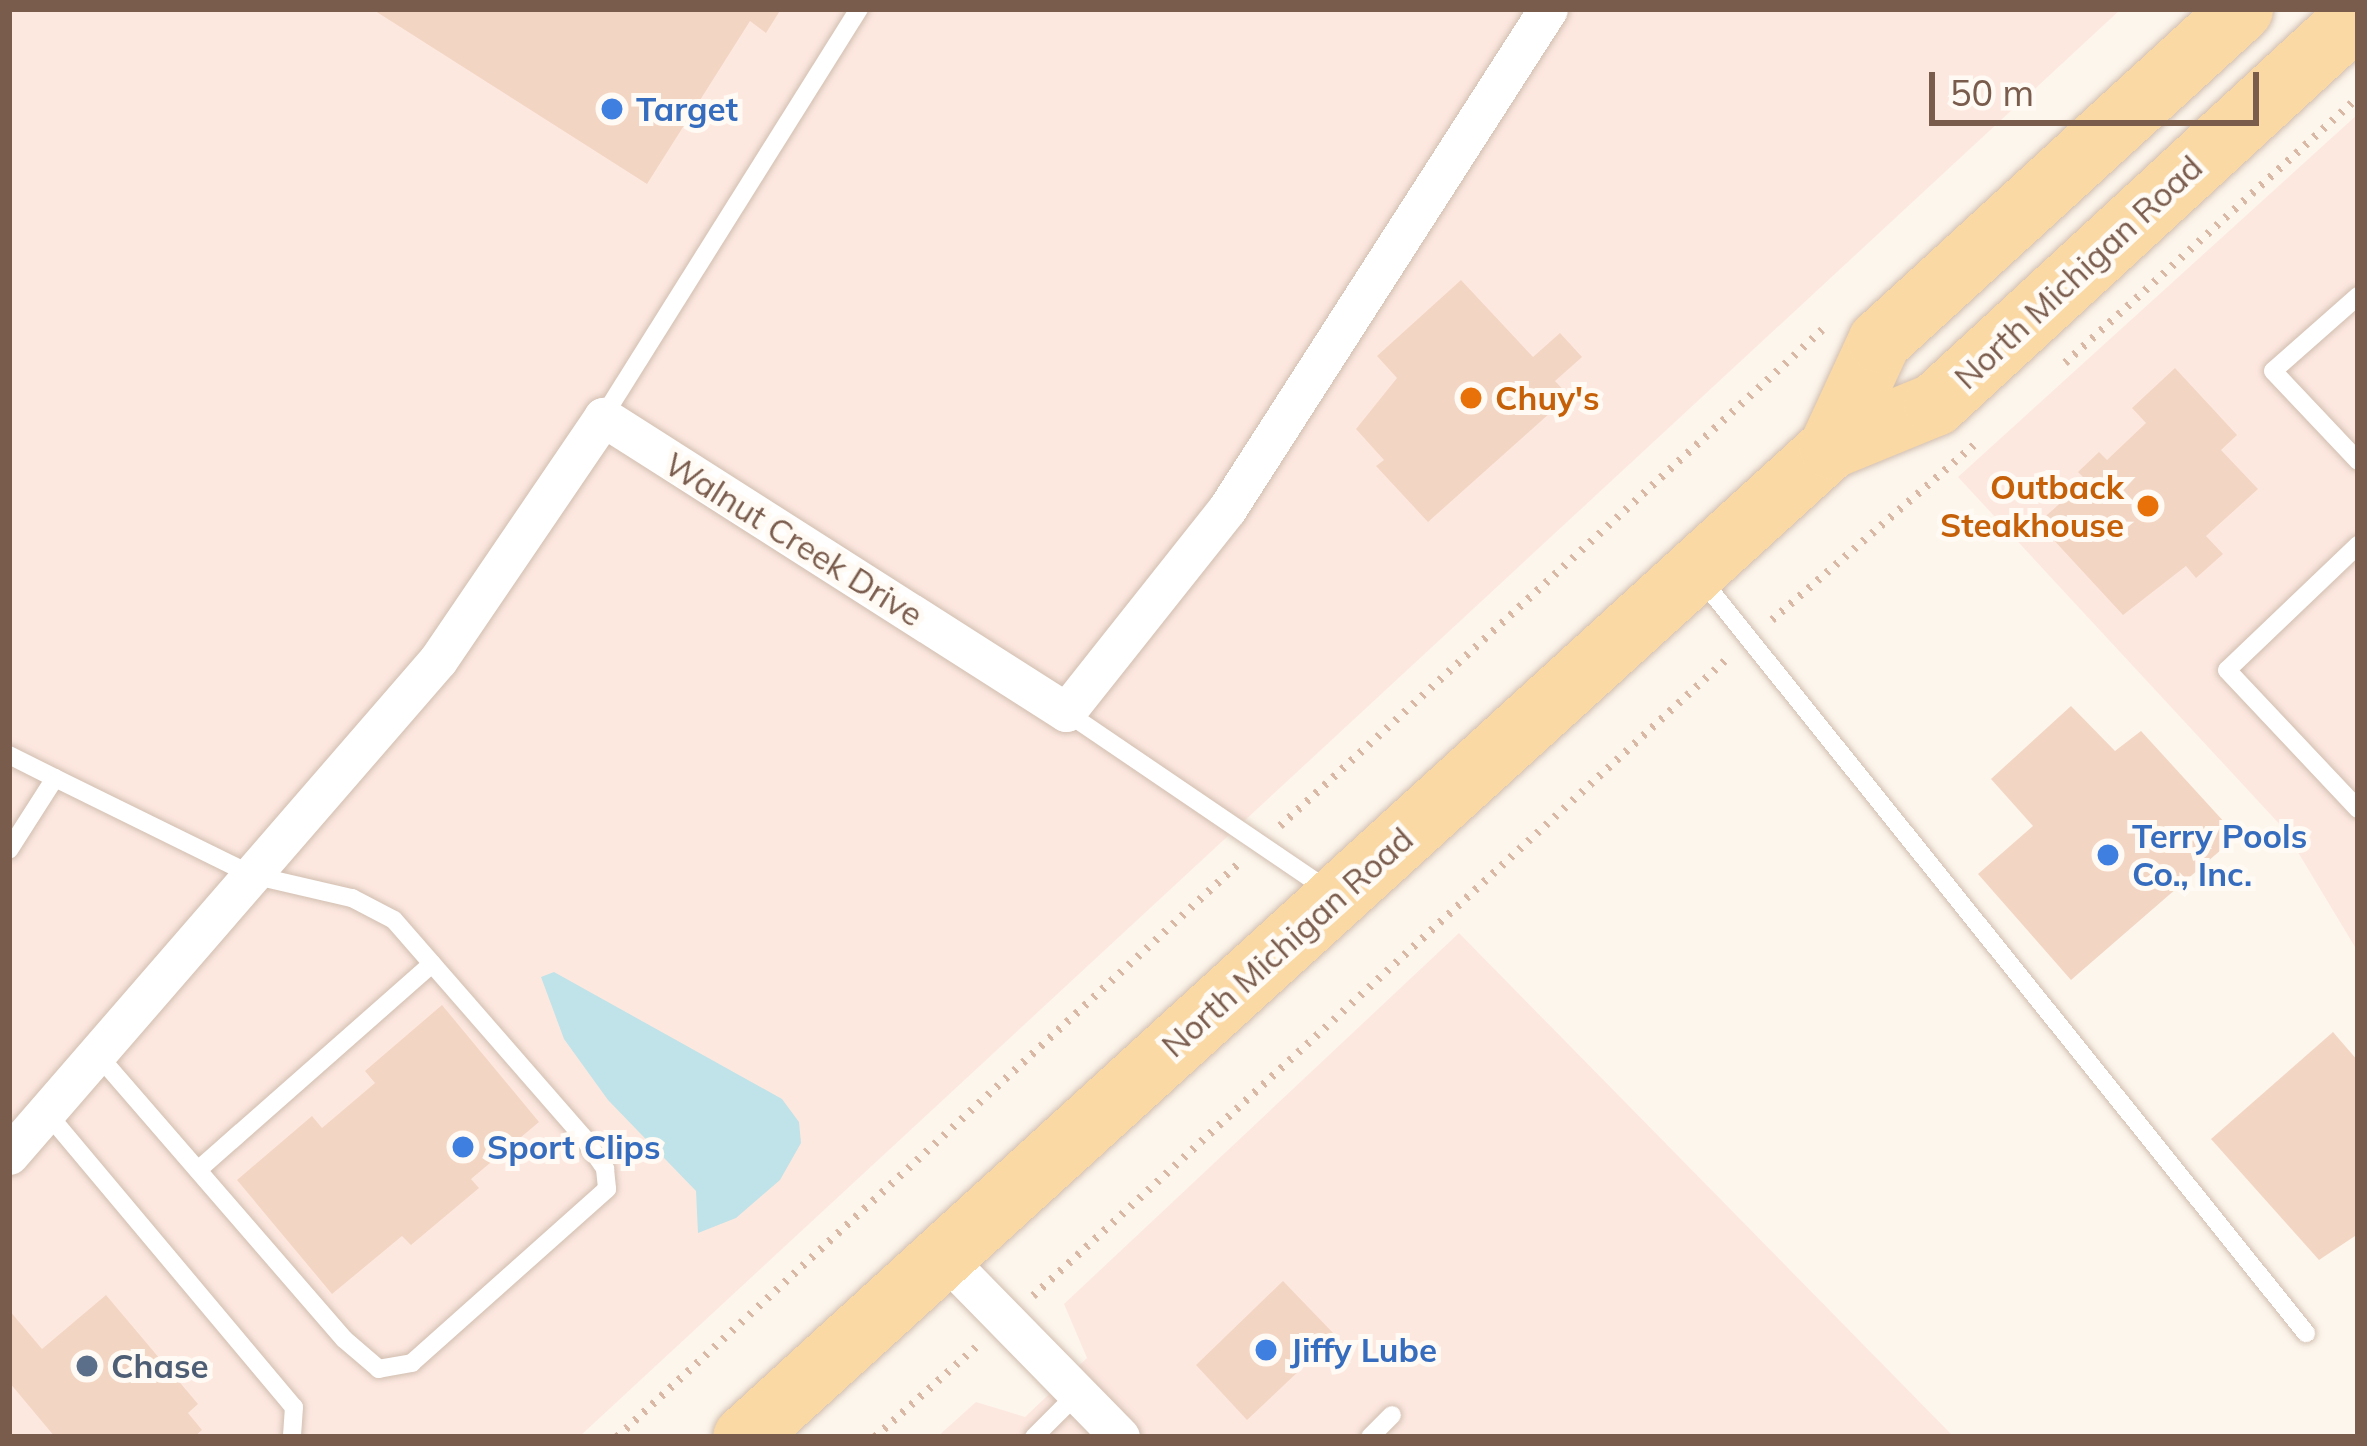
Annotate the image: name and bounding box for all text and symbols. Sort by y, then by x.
scale bar [1935,48,2265,122]
text: 50 m [1950,70,2034,115]
place label: Target [636,89,738,129]
marker: Target [599,96,625,122]
street label: North Michigan Road [1946,147,2210,397]
place label: Chuy's [1495,378,1600,418]
marker: Chuy's [1458,385,1484,411]
street label: Walnut Creek Drive [658,444,930,634]
place label: Outback Steakhouse [1940,467,2124,545]
marker: Outback Steakhouse [2135,493,2161,519]
place label: Terry Pools Co., Inc. [2132,816,2307,894]
street label: North Michigan Road [1153,819,1421,1065]
marker: Terry Pools Co., Inc. [2095,842,2121,868]
place label: Sport Clips [487,1127,661,1167]
marker: Sport Clips [450,1134,476,1160]
place label: Jiffy Lube [1290,1330,1437,1370]
marker: Jiffy Lube [1253,1337,1279,1363]
place label: Chase [111,1346,209,1386]
marker: Chase [74,1353,100,1379]

